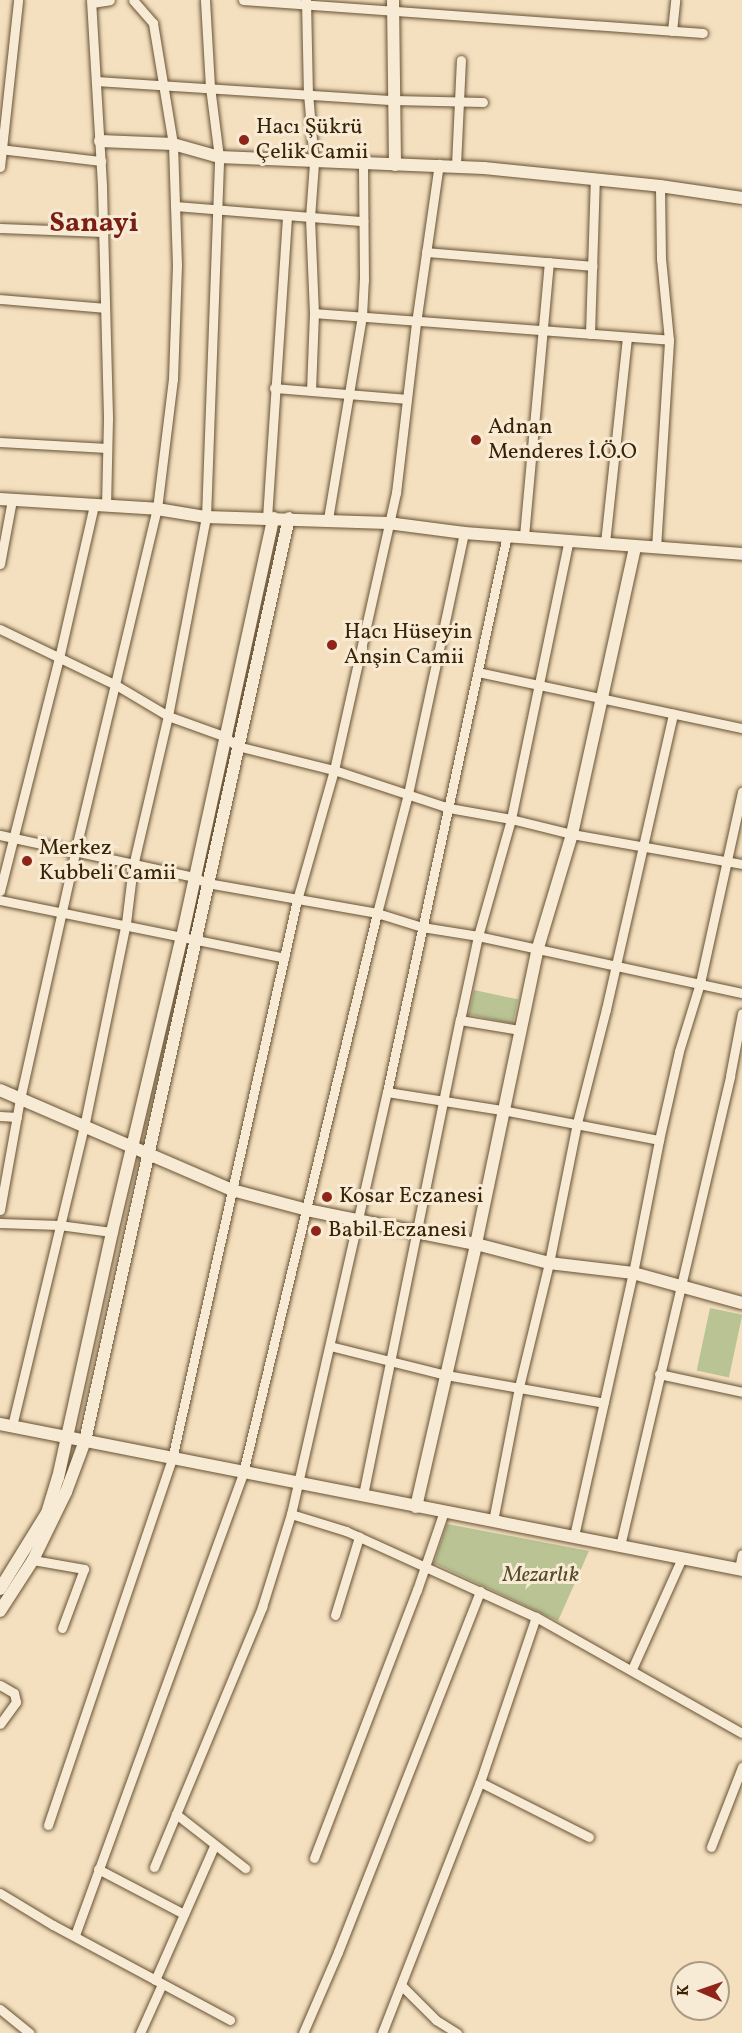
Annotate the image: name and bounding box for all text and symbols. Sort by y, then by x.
place label: Hacı Şükrü Çelik Camii [256,114,368,166]
marker: Hacı Şükrü Çelik Camii [237,133,251,147]
district label: Sanayi [49,207,139,241]
place label: Adnan Menderes İ.Ö.O [488,414,637,466]
marker: Adnan Menderes İ.Ö.O [469,433,483,447]
place label: Hacı Hüseyin Anşin Camii [344,619,473,670]
marker: Hacı Hüseyin Anşin Camii [325,638,339,652]
place label: Merkez Kubbeli Camii [39,835,176,886]
marker: Merkez Kubbeli Camii [20,854,34,868]
place label: Kosar Eczanesi [339,1184,483,1210]
marker: Kosar Eczanesi [320,1190,334,1204]
place label: Babil Eczanesi [328,1218,467,1244]
marker: Babil Eczanesi [309,1224,323,1238]
park label: Mezarlık [503,1563,579,1589]
north arrow [670,1961,730,2021]
text: K [673,1984,695,1997]

